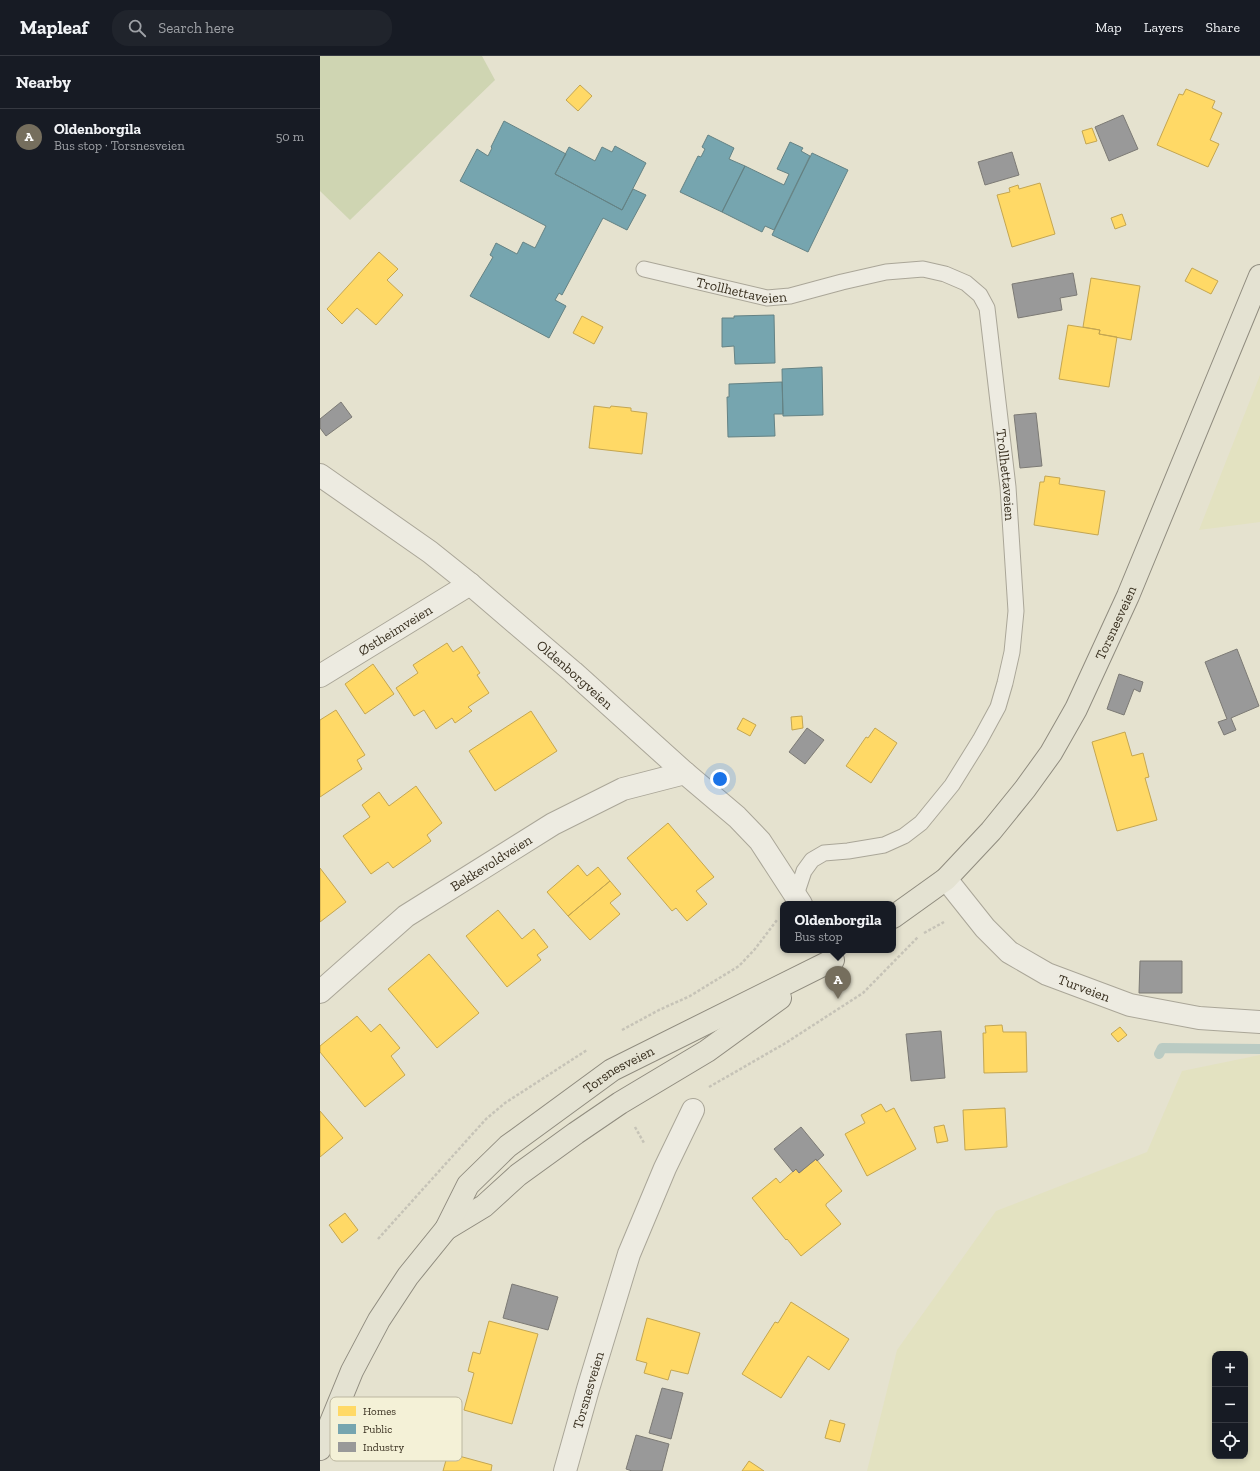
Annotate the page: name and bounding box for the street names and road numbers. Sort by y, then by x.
street label: Trollhettaveien [694,274,788,307]
street label: Trollhettaveien [992,428,1018,521]
street label: Torsnesveien [1092,583,1140,663]
street label: Østheimveien [355,601,435,660]
street label: Oldenborgveien [533,637,616,713]
street label: Bekkevoldveien [447,831,535,895]
street label: Turveien [1055,971,1112,1006]
street label: Torsnesveien [580,1042,657,1097]
street label: Torsnesveien [569,1350,608,1431]

